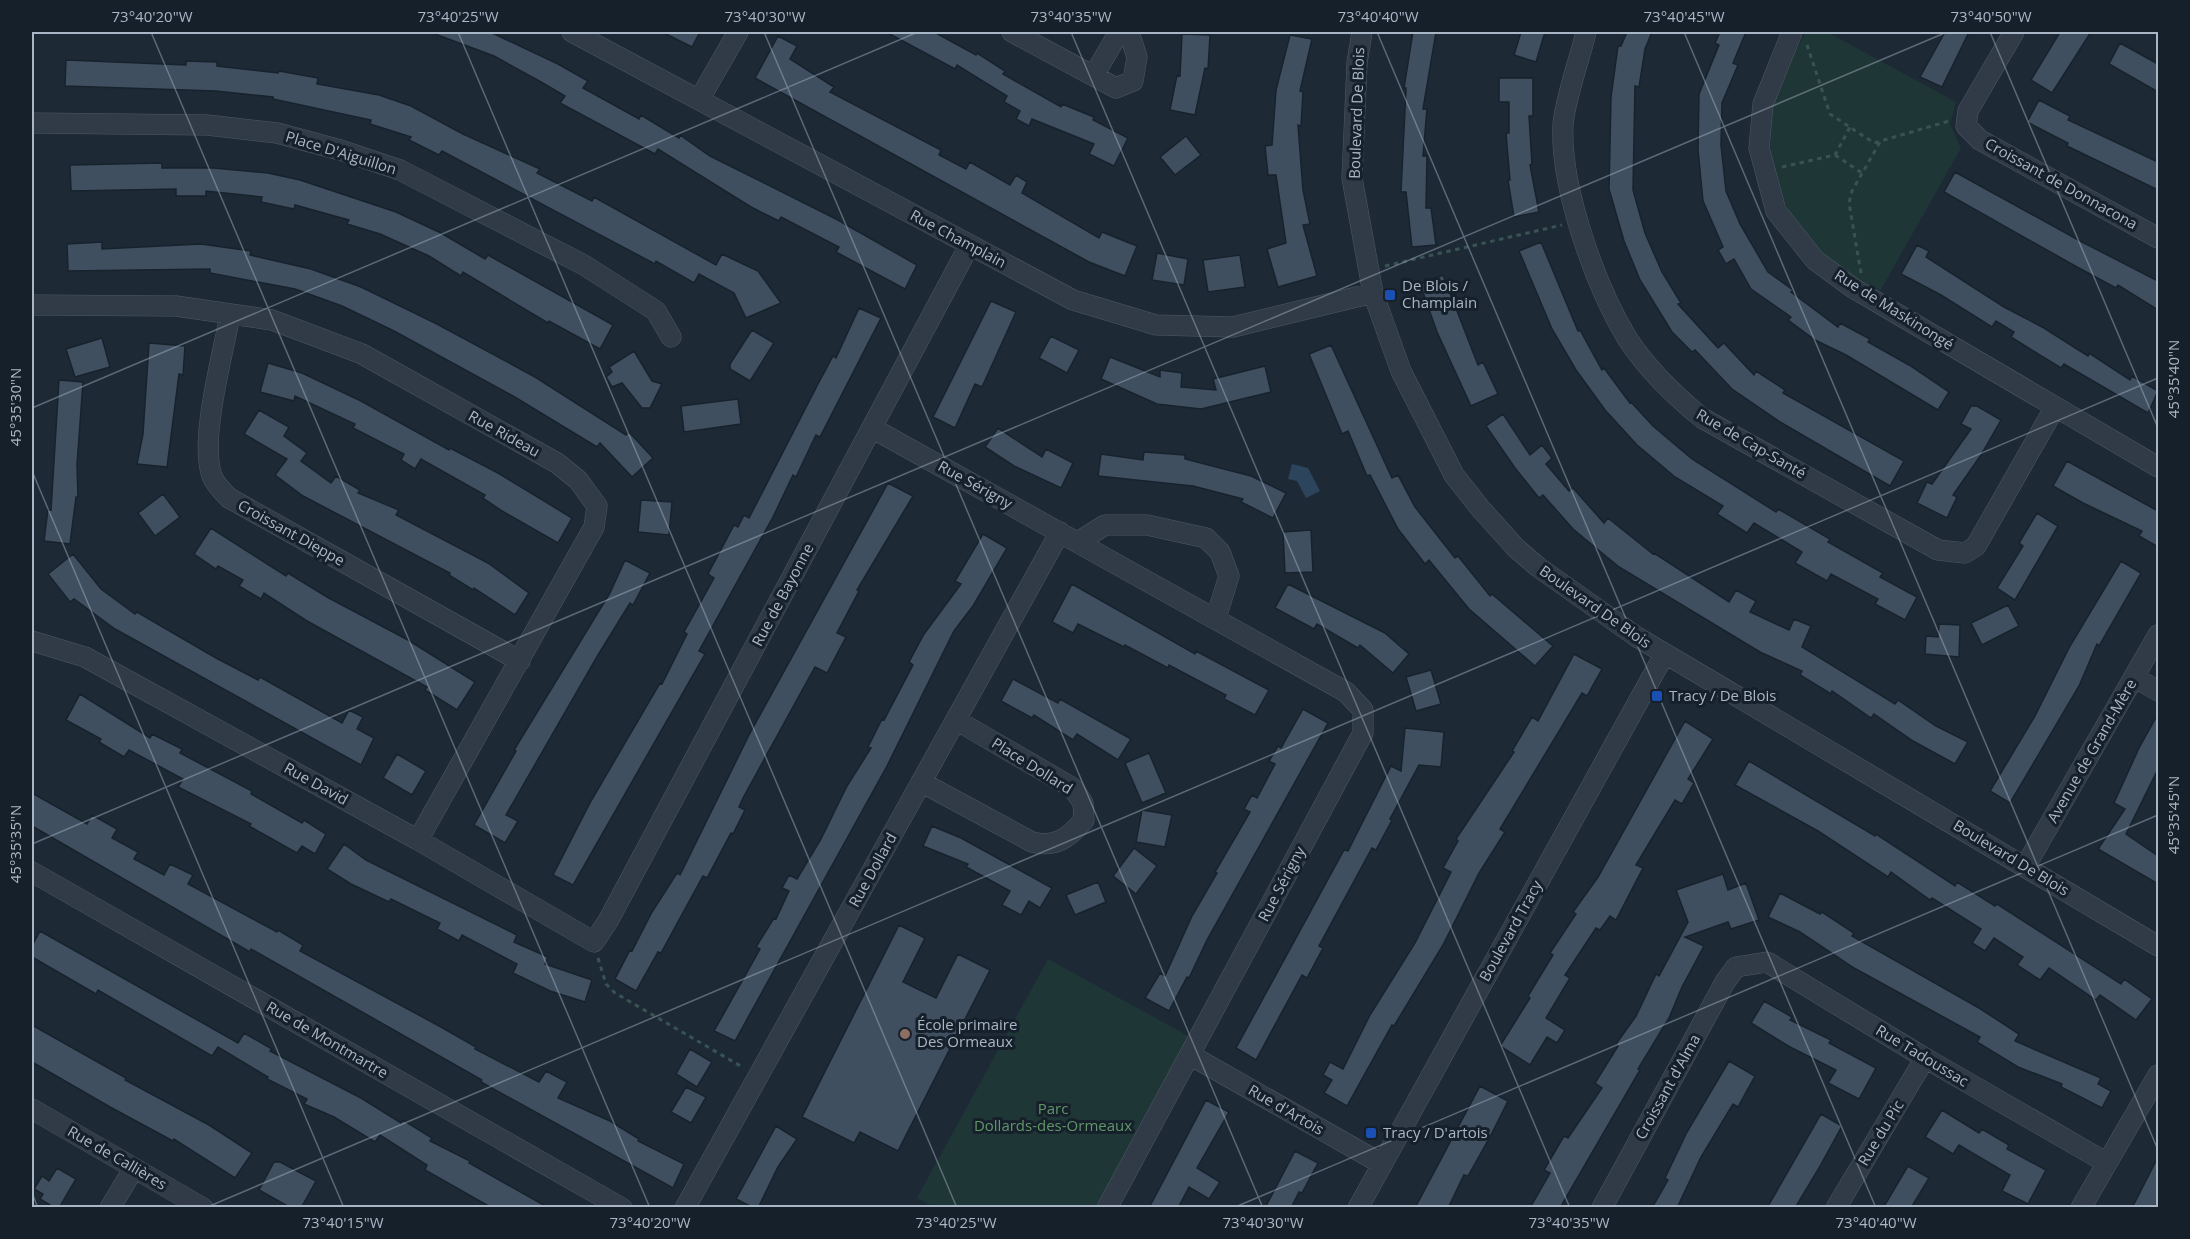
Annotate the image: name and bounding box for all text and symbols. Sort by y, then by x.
text: 73°40'20"W [112,6,193,26]
text: 73°40'25"W [418,6,499,26]
text: 73°40'30"W [725,6,806,26]
text: 73°40'35"W [1031,6,1112,26]
text: 73°40'40"W [1338,6,1419,26]
text: 73°40'45"W [1644,6,1725,26]
text: 73°40'50"W [1951,6,2032,26]
street label: Boulevard De Blois [1344,47,1368,179]
street label: Place D'Aiguillon [283,126,399,178]
street label: Croissant de Donnacona [1982,133,2141,233]
street label: Rue Champlain [907,204,1010,272]
street label: Rue de Maskinongé [1831,264,1958,354]
place label: De Blois / Champlain [1402,275,1477,312]
marker: De Blois / Champlain [1383,288,1397,302]
text: 45°35'40"N [2163,340,2183,418]
text: 45°35'30"N [5,368,25,446]
street label: Rue de Cap-Santé [1693,404,1810,483]
street label: Rue Rideau [465,405,544,461]
street label: Rue Sérigny [935,455,1017,513]
street label: Croissant Dieppe [234,494,349,570]
street label: Rue de Bayonne [747,540,818,649]
street label: Boulevard De Blois [1536,560,1655,652]
street label: Avenue de Grand-Mère [2042,675,2140,826]
place label: Tracy / De Blois [1669,685,1776,705]
marker: Tracy / De Blois [1650,689,1664,703]
street label: Place Dollard [988,732,1077,798]
street label: Rue David [281,757,352,809]
text: 45°35'45"N [2163,776,2183,854]
text: 45°35'35"N [5,805,25,883]
street label: Boulevard De Blois [1950,815,2073,900]
street label: Rue Dollard [844,829,901,910]
street label: Rue Sérigny [1253,842,1309,925]
street label: Boulevard Tracy [1474,876,1546,985]
street label: Rue de Montmartre [263,996,392,1082]
place label: École primaire Des Ormeaux [917,1014,1017,1051]
street label: Rue Tadoussac [1873,1020,1972,1091]
marker: École primaire Des Ormeaux [898,1027,912,1041]
street label: Croissant d'Alma [1630,1030,1704,1143]
street label: Rue d'Artois [1245,1079,1328,1139]
street label: Rue du Pic [1853,1096,1908,1169]
park label: Parc Dollards-des-Ormeaux [974,1098,1132,1135]
street label: Rue de Callières [64,1121,171,1194]
place label: Tracy / D'artois [1383,1122,1488,1142]
marker: Tracy / D'artois [1364,1126,1378,1140]
text: 73°40'15"W [303,1212,384,1232]
text: 73°40'20"W [610,1212,691,1232]
text: 73°40'25"W [916,1212,997,1232]
text: 73°40'30"W [1223,1212,1304,1232]
text: 73°40'35"W [1529,1212,1610,1232]
text: 73°40'40"W [1836,1212,1917,1232]

